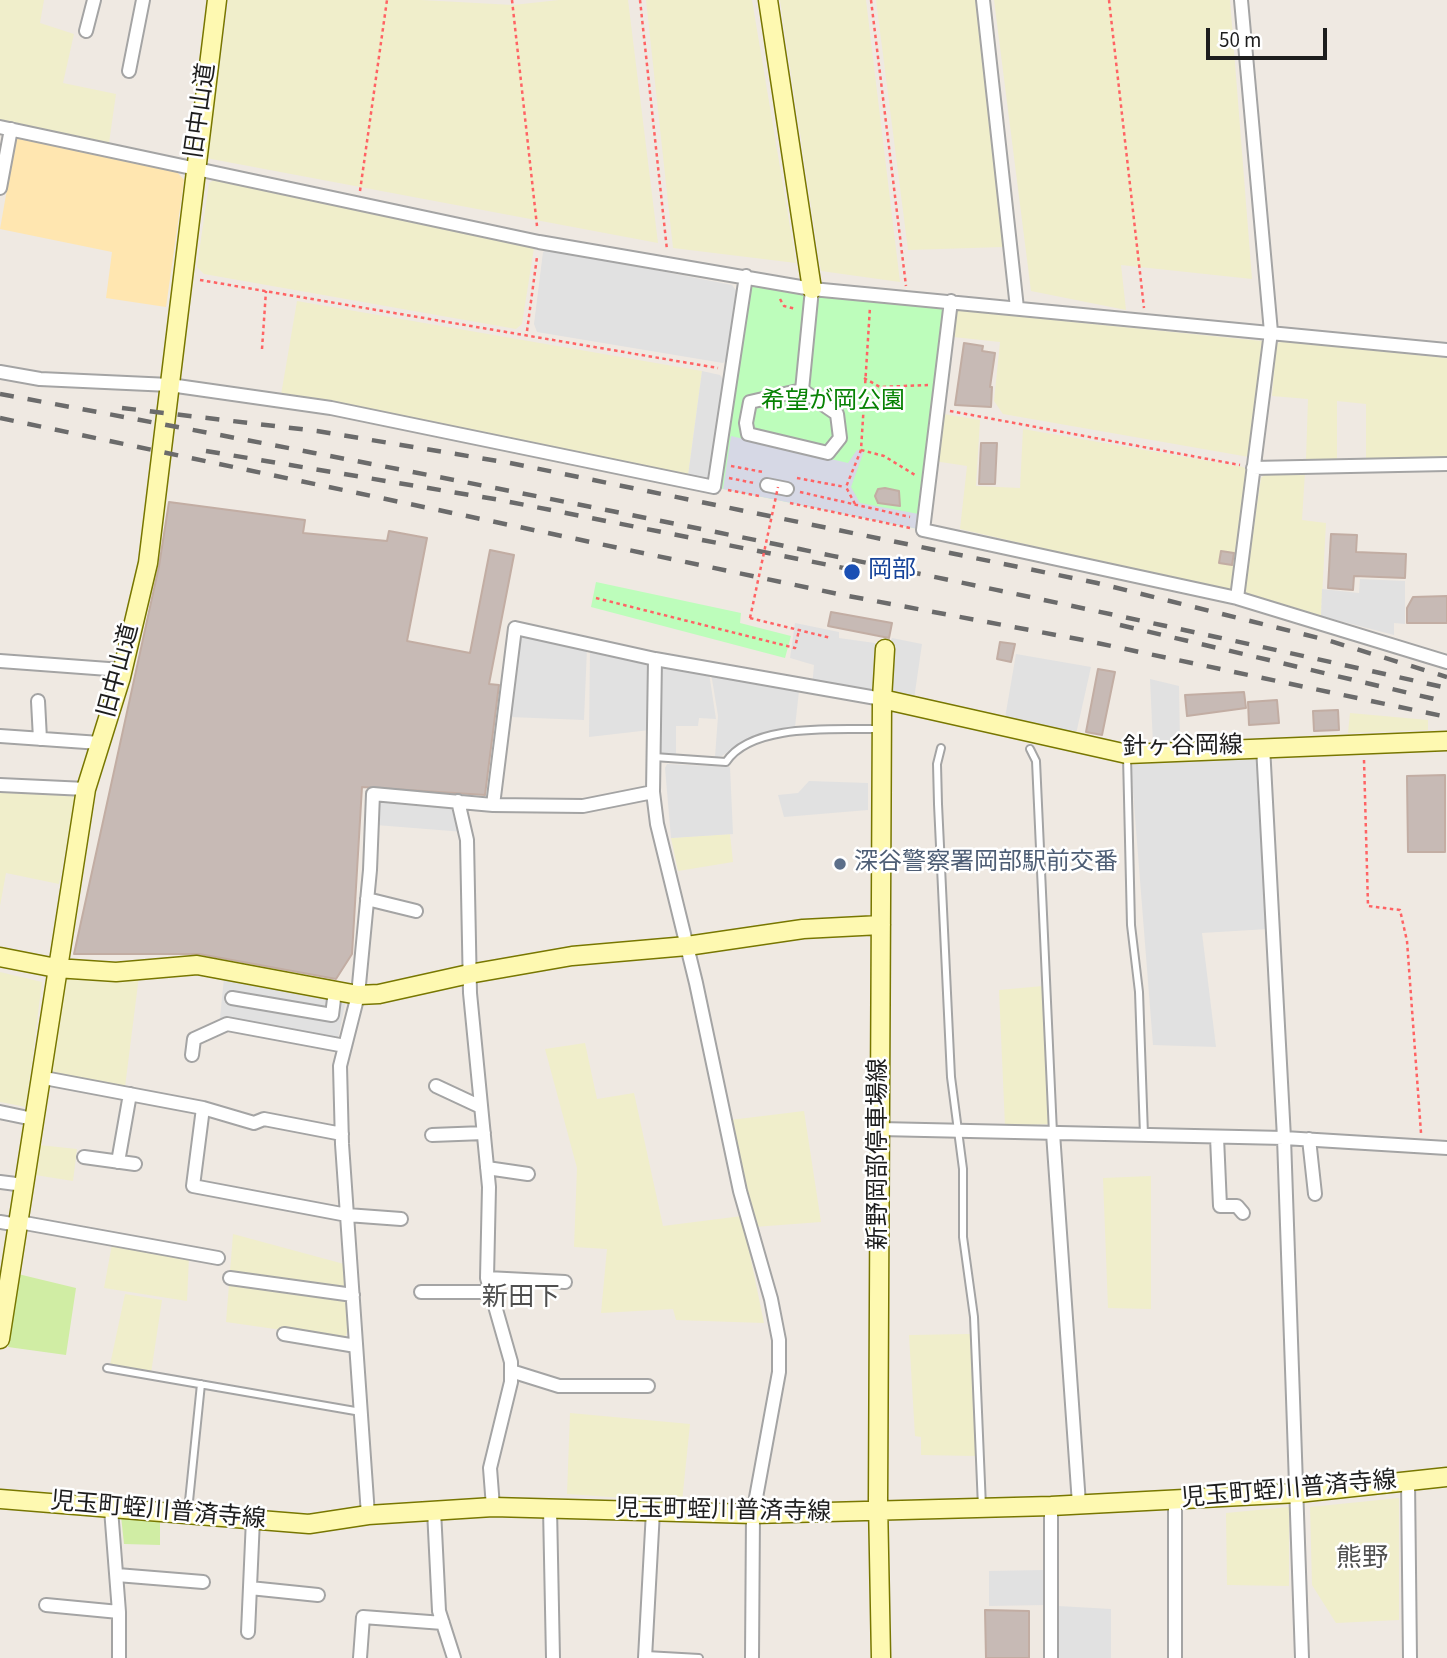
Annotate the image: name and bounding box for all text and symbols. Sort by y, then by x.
scale bar [1209,14,1330,58]
text: 50 m [1219,25,1261,55]
street label: 旧中山道 [181,61,223,161]
park label: 希望が岡公園 [761,389,905,417]
place label: 岡部 [868,558,916,586]
marker: 岡部 [842,562,862,582]
street label: 旧中山道 [94,621,146,721]
street label: 針ヶ谷岡線 [1123,733,1243,763]
place label: 深谷警察署岡部駅前交番 [854,850,1118,878]
marker: 深谷警察署岡部駅前交番 [832,856,848,872]
street label: 新野岡部停車場線 [866,1058,894,1250]
district label: 新田下 [482,1283,560,1315]
street label: 児玉町蛭川普済寺線 [1180,1467,1398,1515]
street label: 児玉町蛭川普済寺線 [49,1488,267,1536]
street label: 児玉町蛭川普済寺線 [615,1496,831,1528]
district label: 熊野 [1336,1544,1388,1576]

